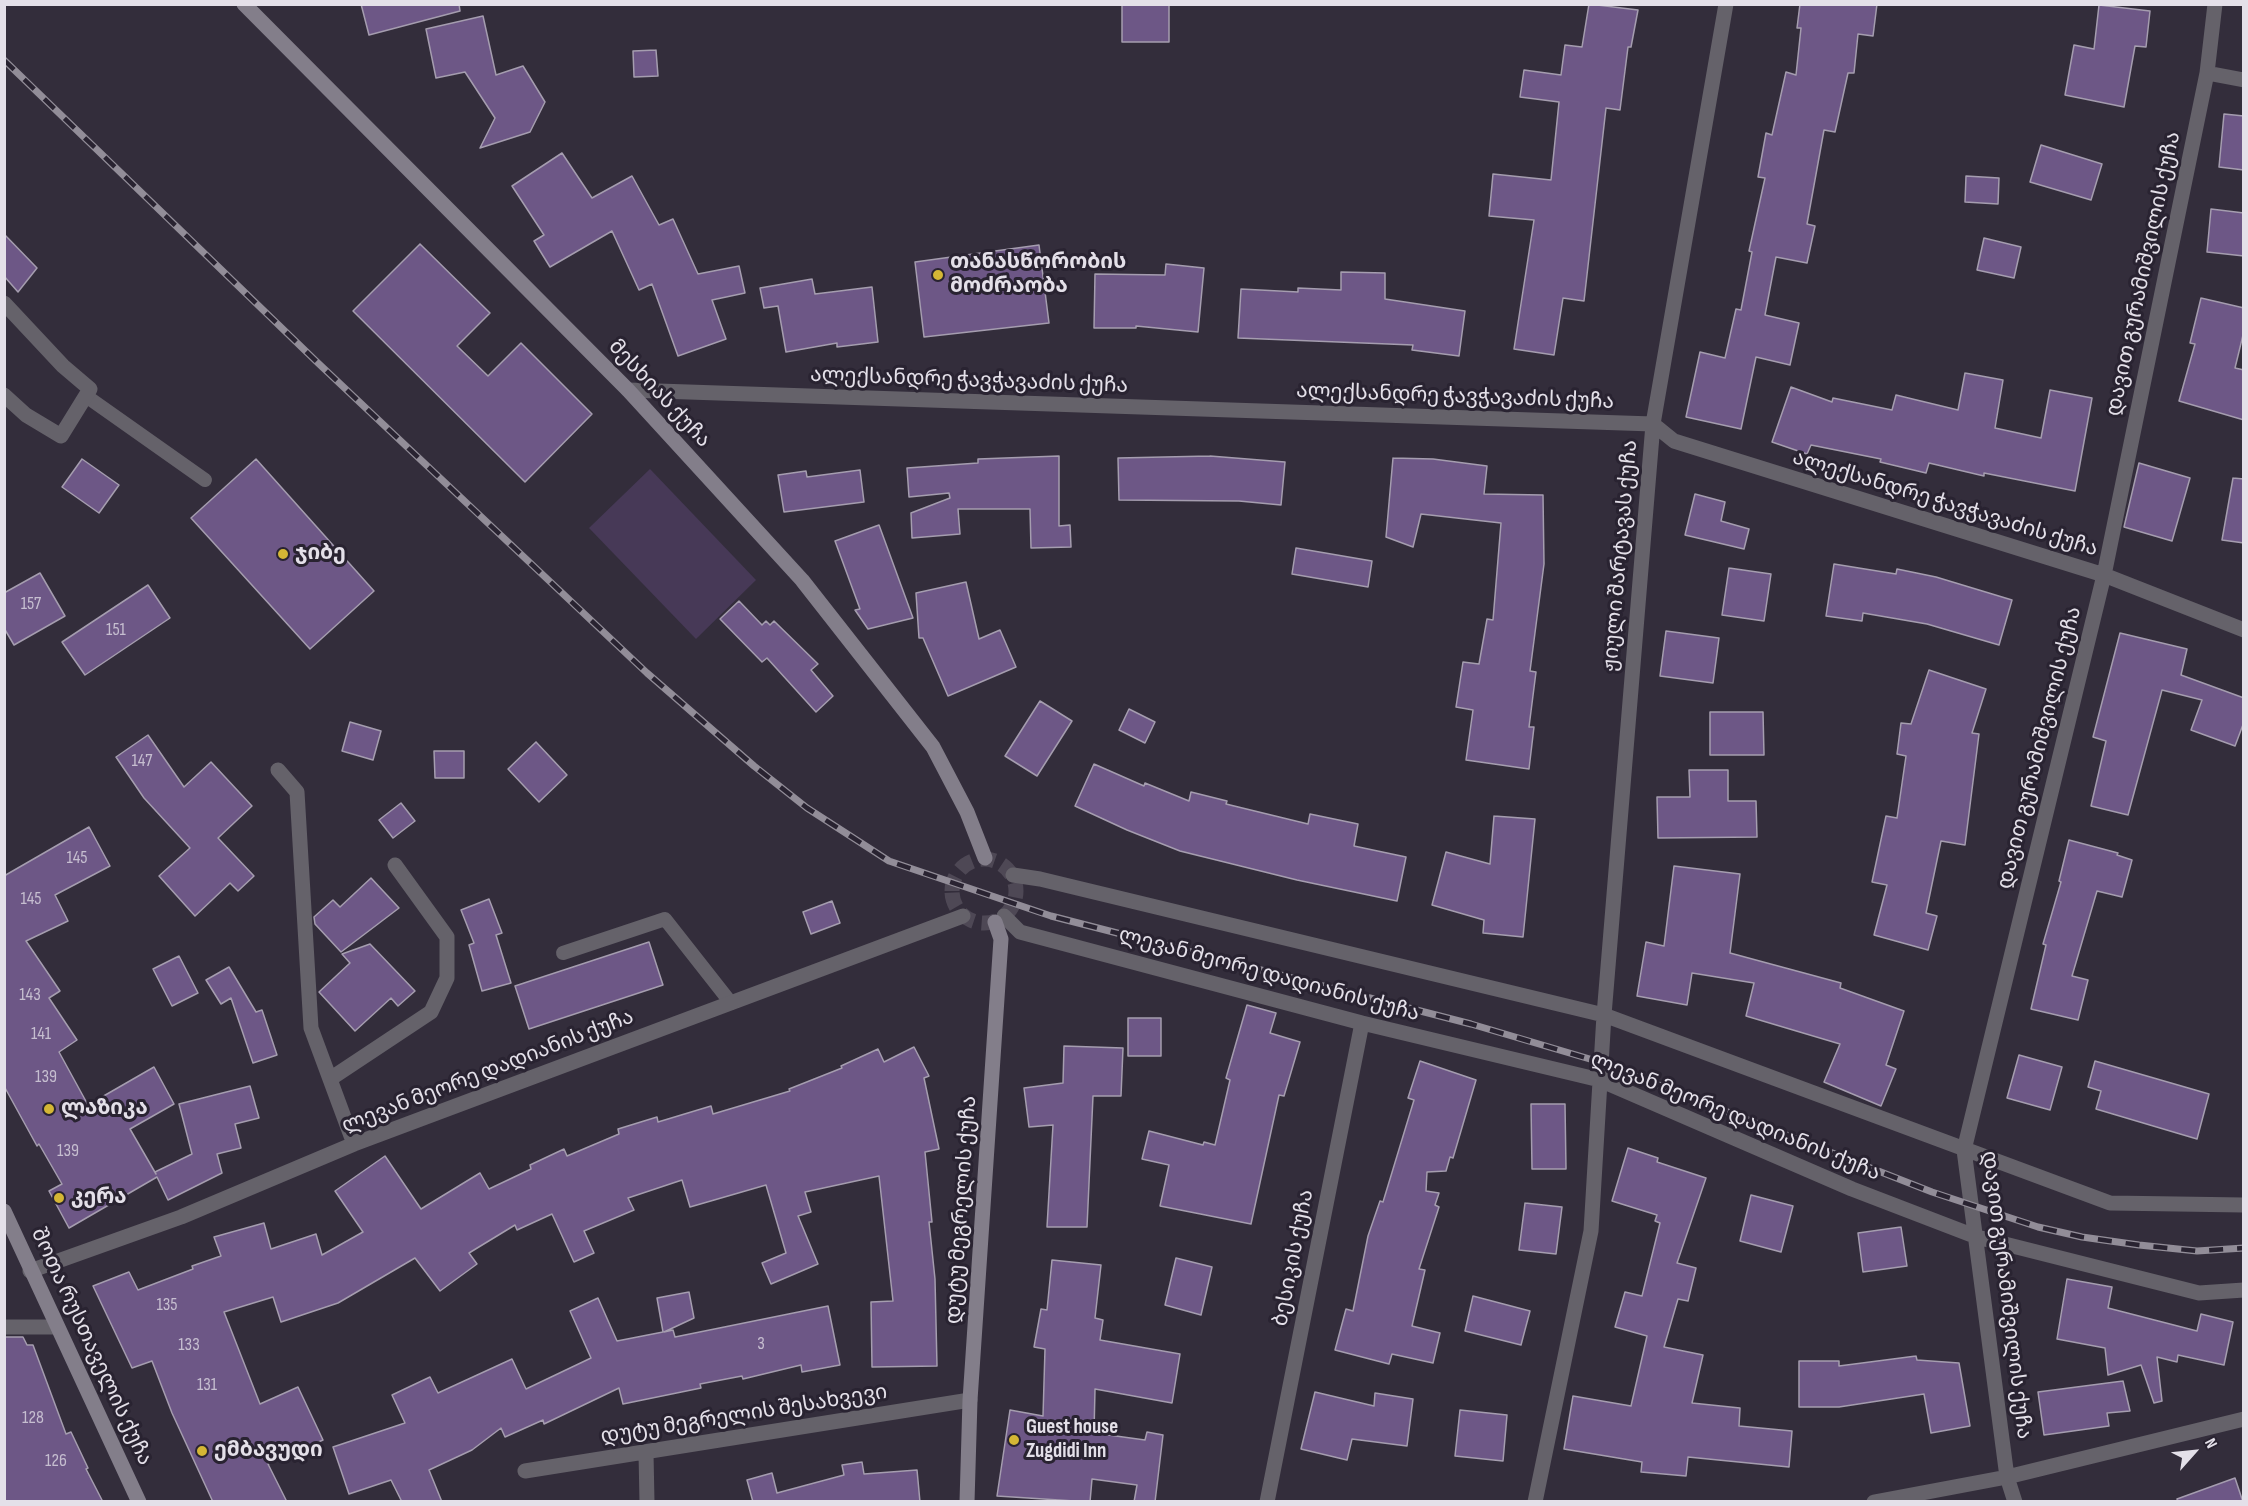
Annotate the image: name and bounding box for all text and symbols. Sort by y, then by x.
street label: დავით გურამიშვილის ქუჩა [2102,129,2186,419]
place label: თანასწორობის მოძრაობა [950,250,1126,300]
marker: თანასწორობის მოძრაობა [931,268,945,282]
street label: მესხიას ქუჩა [603,335,715,453]
street label: ალექსანდრე ჭავჭავაძის ქუჩა [810,363,1128,399]
street label: ალექსანდრე ჭავჭავაძის ქუჩა [1296,379,1614,415]
street label: ჟიული შარტავას ქუჩა [1598,439,1644,673]
street label: ალექსანდრე ჭავჭავაძის ქუჩა [1789,445,2101,563]
place label: ჯიბე [295,541,346,567]
marker: ჯიბე [276,547,290,561]
house number: 157 [21,593,41,615]
street label: დავით გურამიშვილის ქუჩა [1993,604,2087,892]
house number: 151 [106,619,126,641]
house number: 147 [132,750,152,772]
house number: 145 [66,847,88,869]
house number: 145 [20,888,42,910]
street label: ლევან მეორე დადიანის ქუჩა [1116,923,1422,1027]
house number: 143 [19,984,41,1006]
street label: ლევან მეორე დადიანის ქუჩა [339,1005,637,1139]
house number: 141 [31,1023,51,1045]
street label: ლევან მეორე დადიანის ქუჩა [1586,1047,1884,1187]
house number: 139 [35,1066,57,1088]
street label: დუტუ მეგრელის ქუჩა [941,1095,983,1325]
place label: ლაზიკა [61,1096,148,1122]
marker: ლაზიკა [42,1102,56,1116]
house number: 139 [57,1140,79,1162]
street label: დავით გურამიშვილის ქუჩა [1976,1149,2036,1441]
place label: კერა [71,1185,127,1211]
street label: ბესიკის ქუჩა [1268,1188,1320,1328]
marker: კერა [52,1191,66,1205]
street label: შოთა რუსთაველის ქუჩა [25,1224,157,1470]
house number: 135 [156,1294,178,1316]
house number: 3 [757,1333,765,1355]
house number: 133 [178,1334,200,1356]
house number: 131 [197,1374,217,1396]
street label: დუტუ მეგრელის შესახვევი [599,1380,889,1450]
house number: 128 [22,1407,44,1429]
place label: Guest house Zugdidi Inn [1026,1415,1118,1465]
north arrow [2164,1422,2224,1482]
marker: Guest house Zugdidi Inn [1007,1433,1021,1447]
text: N [2200,1435,2221,1452]
place label: ემბავუდი [214,1438,323,1464]
marker: ემბავუდი [195,1444,209,1458]
house number: 126 [45,1450,67,1472]

